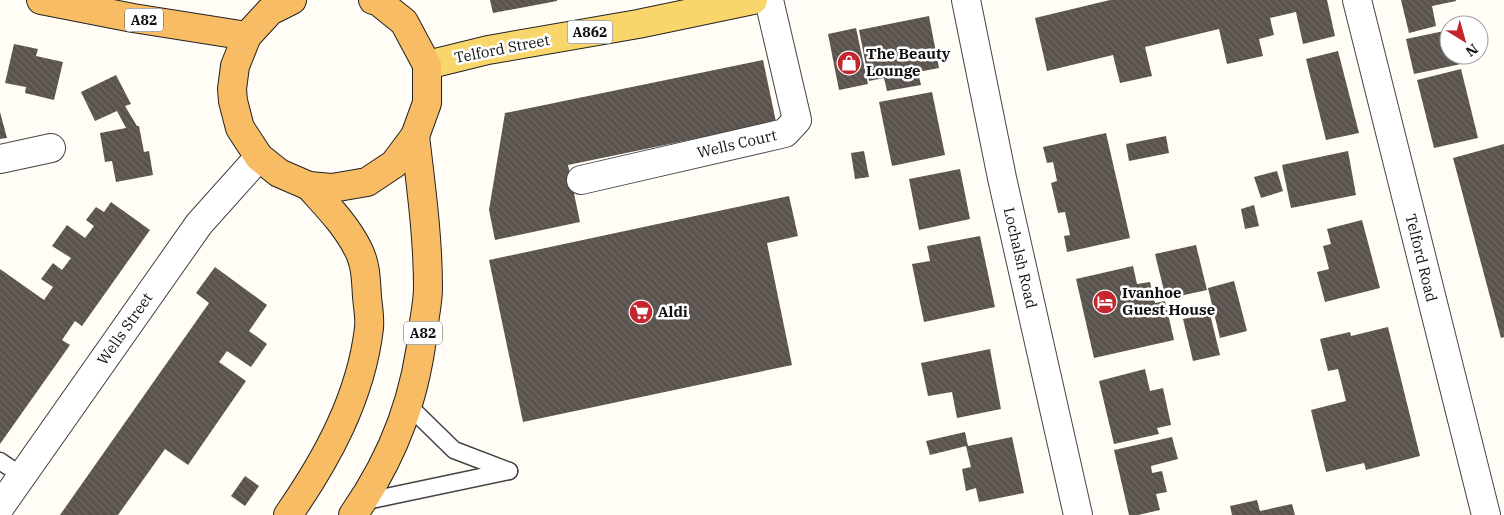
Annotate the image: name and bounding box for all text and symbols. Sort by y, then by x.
road number: A82 [125,8,163,32]
north arrow [1439,15,1489,65]
road number: A862 [568,21,612,44]
street label: Telford Street [453,30,551,67]
text: N [1462,40,1482,61]
place label: The Beauty Lounge [866,44,951,80]
shop icon: The Beauty Lounge [836,50,862,76]
street label: Wells Court [695,125,779,162]
street label: Lochalsh Road [1000,205,1041,310]
street label: Telford Road [1401,212,1442,304]
place label: Ivanhoe Guest House [1122,283,1215,319]
street label: Wells Street [93,289,156,368]
hotel icon: Ivanhoe Guest House [1092,289,1118,315]
supermarket icon: Aldi [628,299,654,325]
place label: Aldi [658,302,688,321]
road number: A82 [404,322,442,344]

